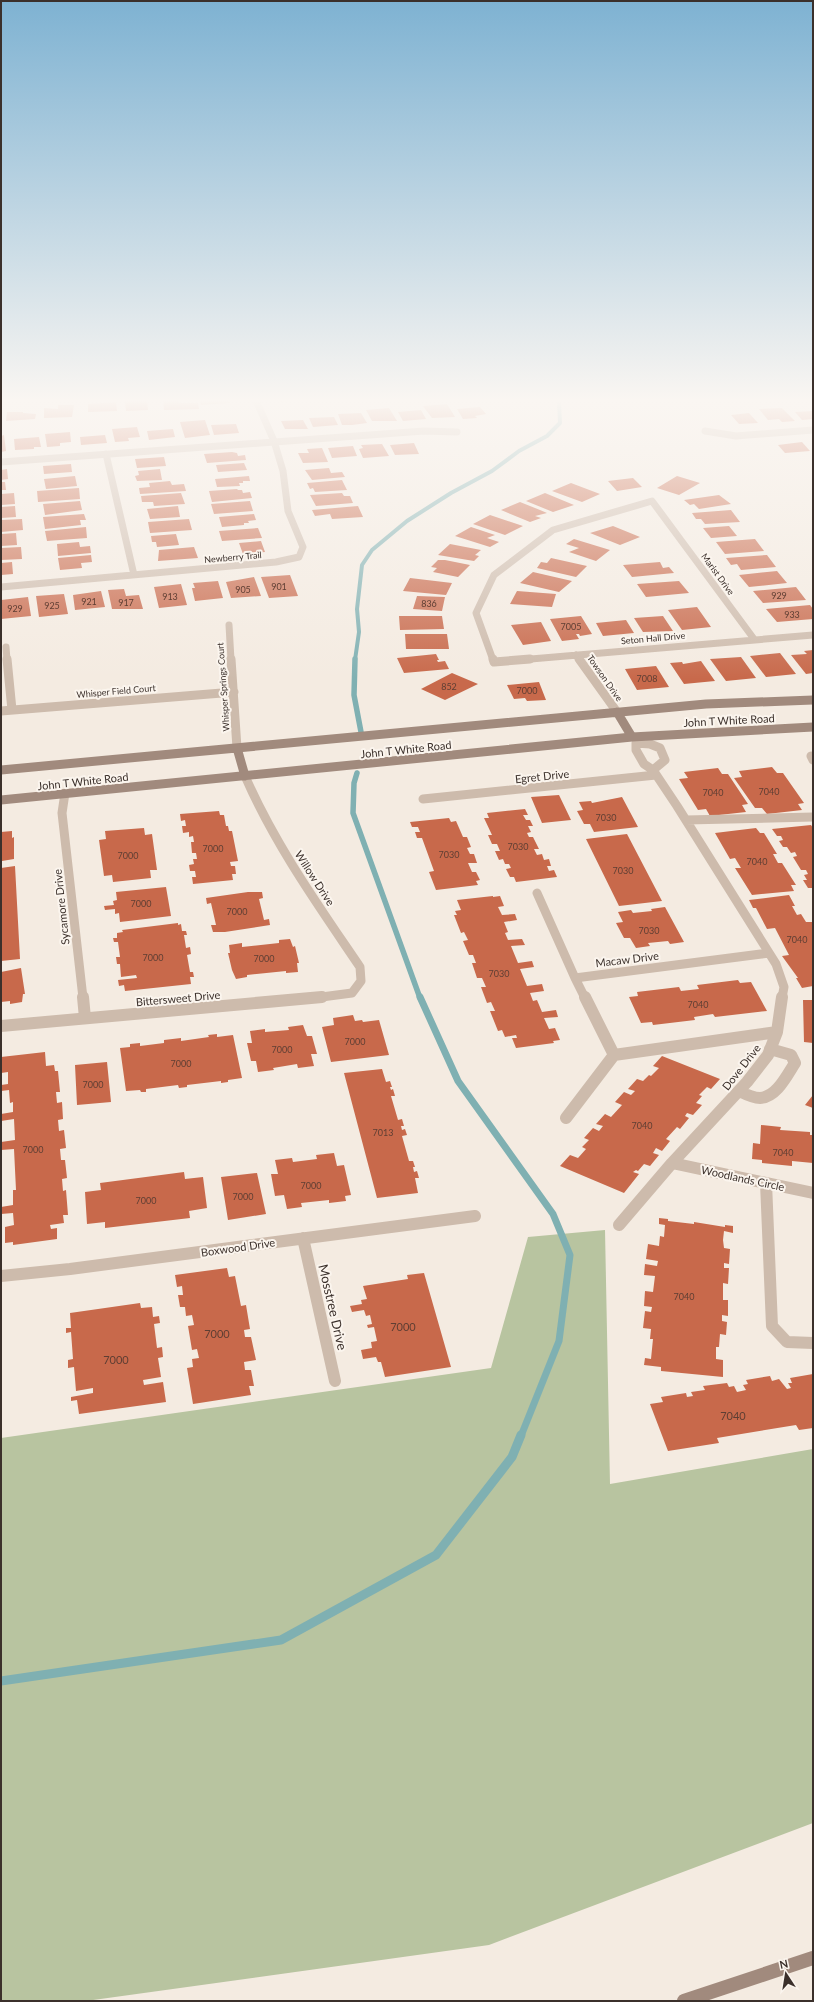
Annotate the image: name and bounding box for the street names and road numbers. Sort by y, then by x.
street label: Newberry Trail [204,549,262,565]
street label: Marist Drive [699,551,737,597]
street label: Seton Hall Drive [620,630,686,646]
street label: Whisper Springs Court [214,641,232,732]
street label: Towson Drive [585,653,625,703]
street label: Whisper Field Court [76,682,157,700]
street label: John T White Road [683,711,775,729]
street label: John T White Road [360,738,452,760]
street label: Egret Drive [514,767,570,785]
street label: John T White Road [37,770,129,792]
street label: Willow Drive [292,848,338,908]
street label: Sycamore Drive [51,868,71,945]
street label: Macaw Drive [595,949,660,969]
street label: Bittersweet Drive [135,988,221,1008]
street label: Dove Drive [719,1041,763,1093]
street label: Woodlands Circle [700,1163,786,1193]
street label: Boxwood Drive [200,1235,276,1259]
street label: Mosstree Drive [315,1262,351,1352]

